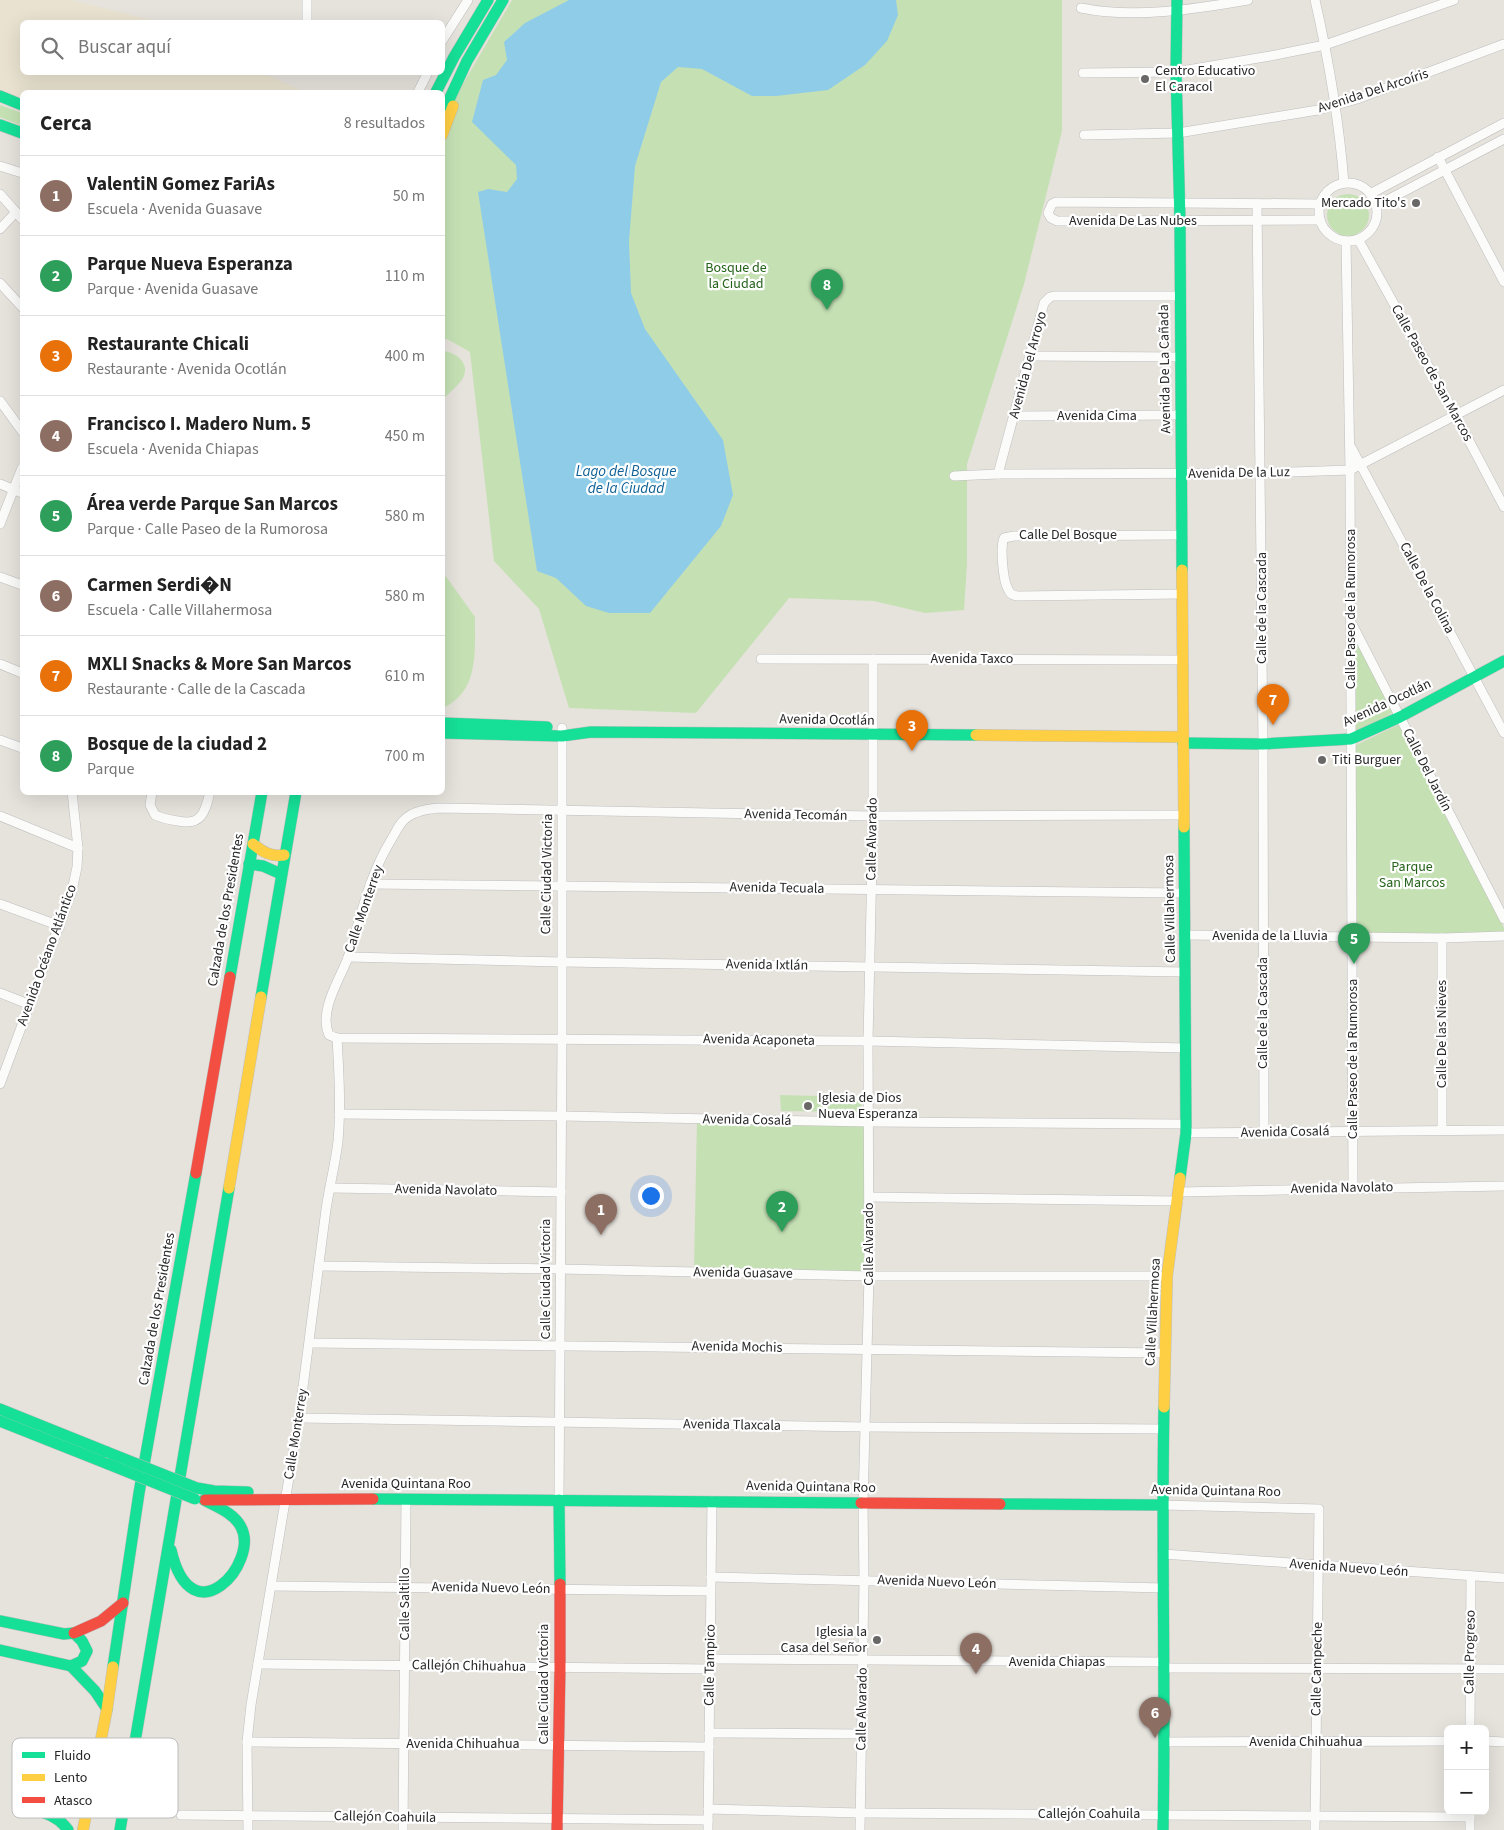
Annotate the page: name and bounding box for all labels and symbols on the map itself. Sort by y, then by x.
place label: Centro Educativo El Caracol [1155,61,1255,97]
street label: Avenida Del Arcoíris [1315,64,1431,118]
marker: Centro Educativo El Caracol [1139,73,1151,85]
place label: Mercado Tito's [1321,193,1406,213]
marker: Mercado Tito's [1410,197,1422,209]
street label: Avenida De Las Nubes [1069,211,1197,231]
park label: Bosque de la Ciudad [705,258,767,294]
pin: 8 [811,269,843,310]
street label: Calle Paseo de San Marcos [1386,301,1478,445]
street label: Avenida De La Cañada [1154,304,1176,434]
street label: Avenida Del Arroyo [1004,309,1052,421]
street label: Avenida Cima [1057,406,1137,426]
water label: Lago del Bosque de la Ciudad [576,461,676,499]
street label: Avenida De la Luz [1188,462,1290,484]
street label: Calle Del Bosque [1019,525,1117,545]
street label: Calle Paseo de la Rumorosa [1341,529,1361,689]
street label: Calle De la Colina [1394,539,1460,637]
street label: Calle de la Cascada [1252,552,1272,664]
street label: Avenida Taxco [931,649,1013,669]
street label: Avenida Ocotlán [1340,674,1434,732]
pin: 7 [1257,684,1289,725]
street label: Avenida Ocotlán [779,709,875,731]
pin: 3 [896,710,928,751]
street label: Calle Del Jardín [1397,725,1457,815]
place label: Titi Burguer [1332,750,1401,770]
marker: Titi Burguer [1316,754,1328,766]
street label: Calle Alvarado [861,797,883,881]
street label: Avenida Tecomán [744,804,848,826]
street label: Calle Ciudad Victoria [536,813,558,935]
street label: Calzada de los Presidentes [203,832,249,988]
street label: Calle Villahermosa [1159,855,1181,963]
park label: Parque San Marcos [1379,857,1445,893]
street label: Calle Monterrey [340,862,389,956]
street label: Avenida Tecuala [729,877,825,899]
street label: Avenida Océano Atlántico [12,881,82,1029]
pin: 5 [1338,923,1370,964]
street label: Avenida de la Lluvia [1212,926,1328,946]
street label: Avenida Ixtlán [726,954,808,976]
street label: Calle de la Cascada [1253,957,1273,1069]
street label: Calle Paseo de la Rumorosa [1343,979,1363,1139]
street label: Calle De las Nieves [1432,980,1452,1088]
street label: Avenida Acaponeta [703,1029,815,1051]
place label: Iglesia de Dios Nueva Esperanza [818,1088,918,1124]
marker: Iglesia de Dios Nueva Esperanza [802,1100,814,1112]
street label: Avenida Cosalá [702,1109,792,1131]
street label: Avenida Cosalá [1240,1121,1330,1143]
street label: Avenida Navolato [1291,1177,1393,1199]
street label: Avenida Navolato [395,1179,497,1201]
your location [638,1183,664,1209]
pin: 2 [766,1191,798,1232]
pin: 1 [585,1194,617,1235]
street label: Calle Alvarado [859,1202,879,1286]
street label: Calle Ciudad Victoria [536,1219,556,1339]
street label: Calzada de los Presidentes [134,1231,180,1387]
street label: Calle Villahermosa [1140,1257,1166,1367]
street label: Avenida Guasave [693,1262,793,1284]
street label: Avenida Mochis [691,1336,783,1358]
street label: Calle Monterrey [279,1387,313,1481]
street label: Avenida Tlaxcala [683,1414,781,1436]
street label: Avenida Quintana Roo [341,1474,471,1494]
street label: Avenida Quintana Roo [746,1476,876,1498]
street label: Avenida Quintana Roo [1151,1480,1281,1502]
street label: Avenida Nuevo León [1289,1554,1409,1582]
street label: Calle Saltillo [395,1568,415,1640]
street label: Avenida Nuevo León [877,1570,997,1594]
street label: Avenida Nuevo León [431,1577,551,1599]
street label: Calle Progreso [1459,1610,1481,1694]
place label: Iglesia la Casa del Señor [781,1622,867,1658]
street label: Calle Campeche [1306,1622,1328,1716]
street label: Calle Ciudad Victoria [534,1624,554,1744]
street label: Calle Tampico [699,1624,721,1706]
pin: 4 [960,1633,992,1674]
marker: Iglesia la Casa del Señor [871,1634,883,1646]
street label: Avenida Chiapas [1009,1652,1105,1672]
street label: Callejón Chihuahua [412,1655,526,1677]
street label: Calle Alvarado [851,1667,873,1751]
pin: 6 [1139,1697,1171,1738]
street label: Avenida Chihuahua [1249,1732,1363,1752]
street label: Avenida Chihuahua [406,1734,520,1754]
legend [12,1738,178,1818]
text: Fluido [54,1746,91,1766]
text: Lento [54,1768,87,1788]
text: Atasco [54,1791,92,1811]
street label: Callejón Coahuila [1038,1804,1140,1824]
street label: Callejón Coahuila [334,1806,436,1828]

